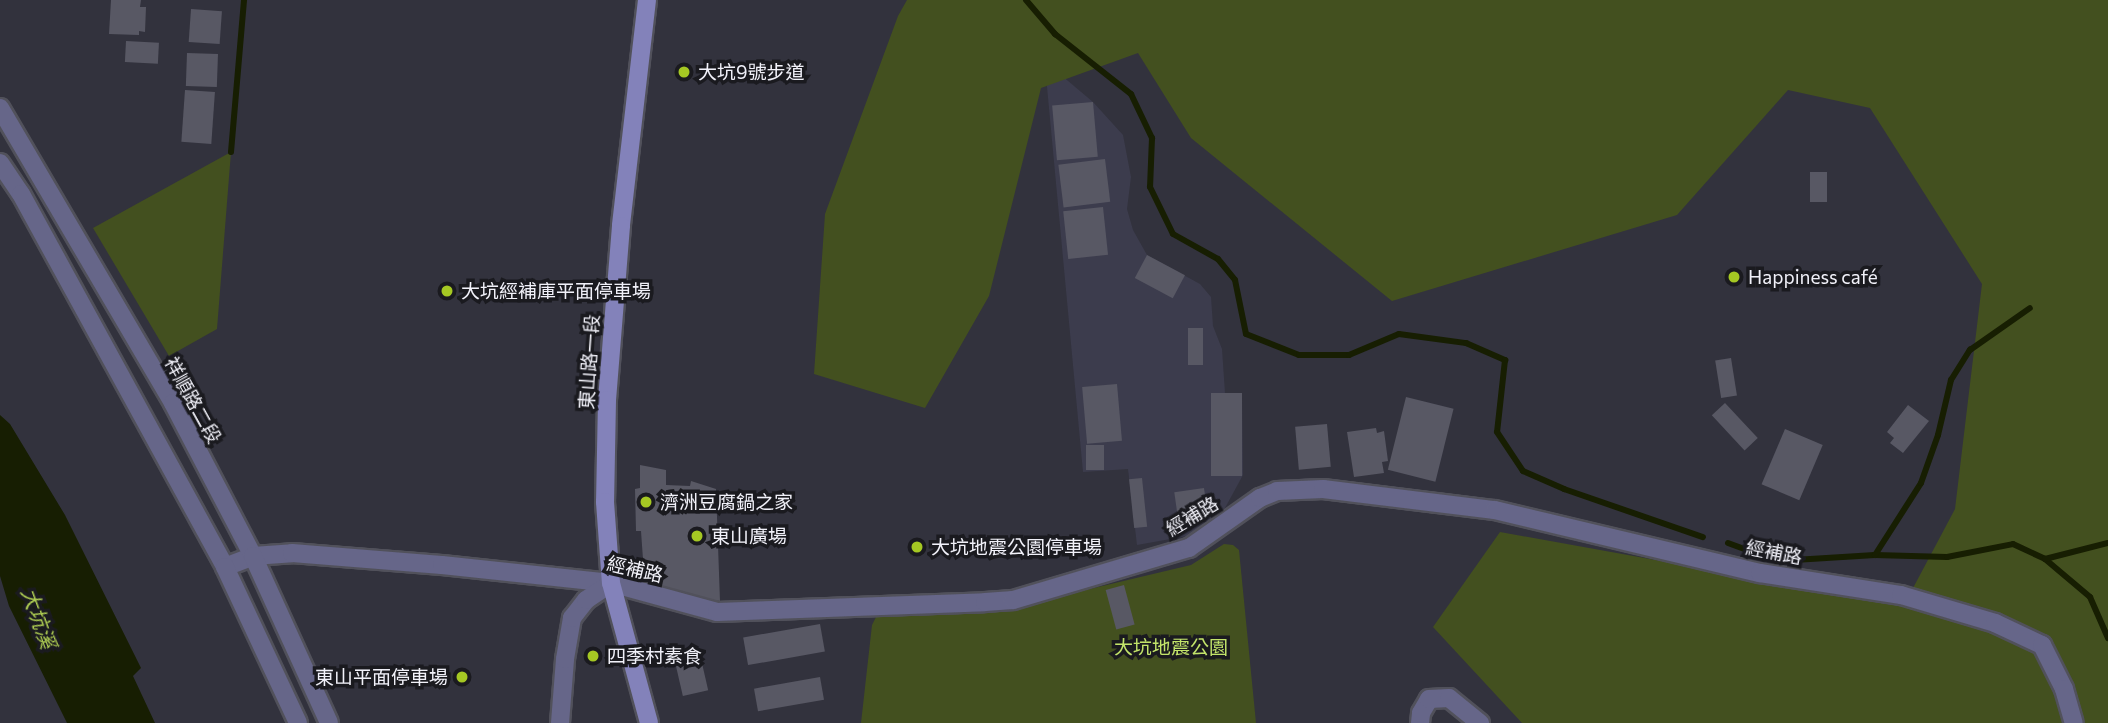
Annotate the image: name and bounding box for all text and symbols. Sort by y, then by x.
place label: 大坑9號步道 [698,61,805,83]
marker: 大坑9號步道 [676,64,692,80]
place label: Happiness café [1748,266,1878,288]
marker: Happiness café [1726,269,1742,285]
place label: 大坑經補庫平面停車場 [461,280,651,302]
marker: 大坑經補庫平面停車場 [439,283,455,299]
street label: 東山路一段 [574,314,604,410]
street label: 祥順路二段 [160,353,226,447]
place label: 濟洲豆腐鍋之家 [660,491,793,513]
street label: 經補路 [1162,492,1222,540]
marker: 濟洲豆腐鍋之家 [638,494,654,510]
place label: 東山廣場 [711,525,787,547]
marker: 東山廣場 [689,528,705,544]
street label: 經補路 [1744,535,1804,569]
place label: 大坑地震公園停車場 [931,536,1102,558]
marker: 大坑地震公園停車場 [909,539,925,555]
street label: 經補路 [605,551,665,587]
water label: 大坑溪 [16,584,62,652]
park label: 大坑地震公園 [1114,636,1228,658]
place label: 四季村素食 [607,645,702,667]
marker: 四季村素食 [585,648,601,664]
place label: 東山平面停車場 [315,666,448,688]
marker: 東山平面停車場 [454,669,470,685]

